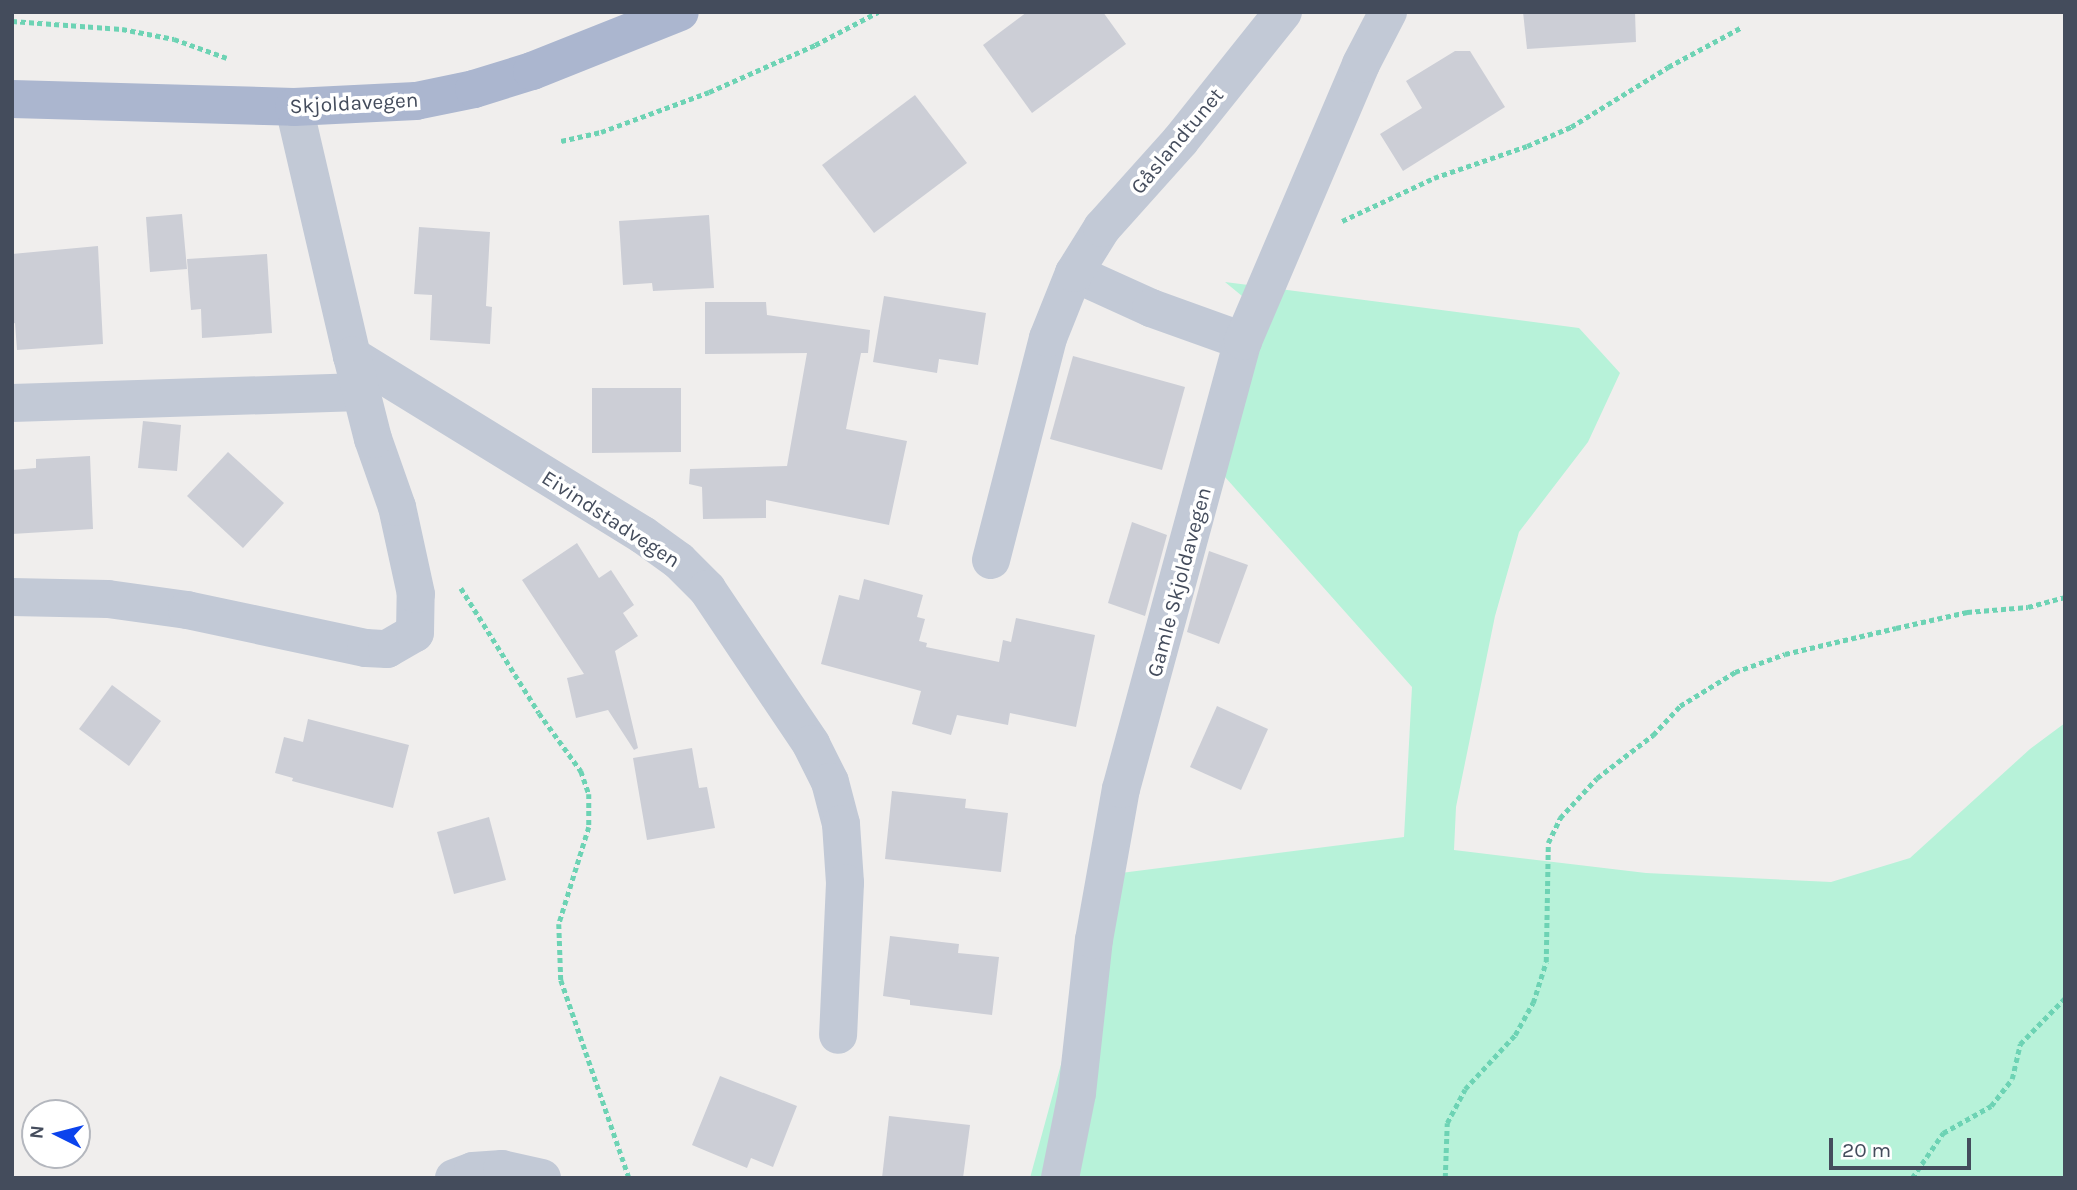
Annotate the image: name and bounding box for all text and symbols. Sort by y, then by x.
street label: Gåslandtunet [1125,83,1229,199]
street label: Skjoldavegen [289,87,419,119]
street label: Eivindstadvegen [537,465,685,573]
street label: Gamle Skjoldavegen [1142,484,1216,680]
north arrow [21,1099,91,1169]
text: N [25,1124,49,1140]
scale bar [1832,1124,1974,1168]
text: 20 m [1842,1138,1891,1162]

